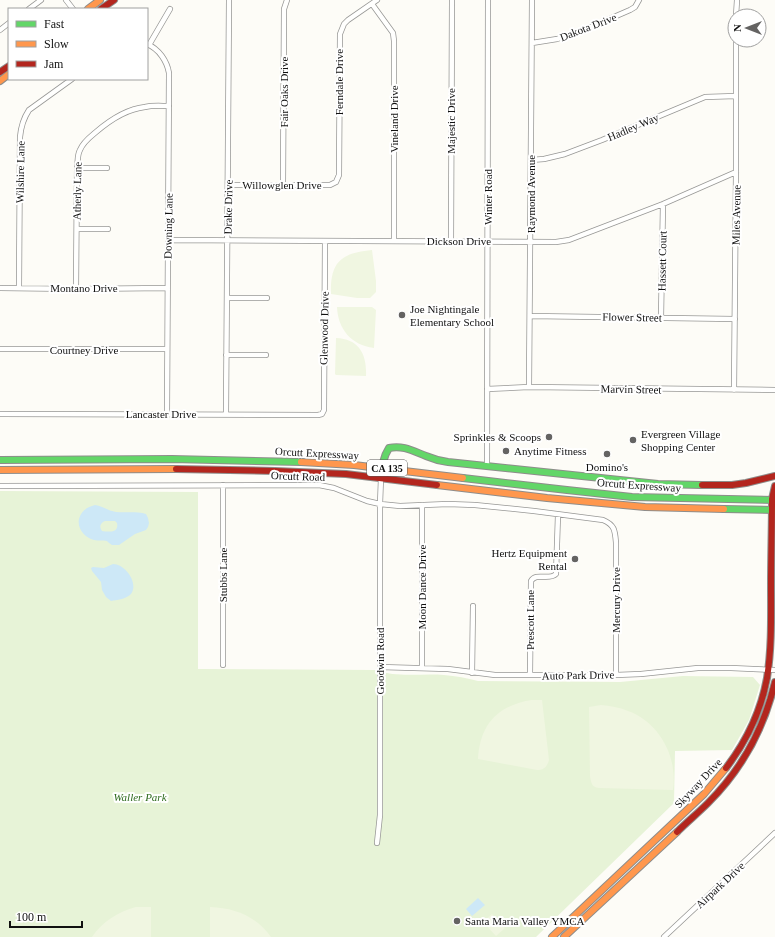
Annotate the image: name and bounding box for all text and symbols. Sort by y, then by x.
legend [8,8,148,80]
north arrow [727,8,767,48]
street label: Dakota Drive [558,11,618,43]
text: Fast [44,17,65,31]
text: N [731,24,743,32]
text: Slow [44,37,69,51]
street label: Ferndale Drive [333,49,345,115]
street label: Fair Oaks Drive [278,56,290,127]
text: Jam [44,57,64,71]
street label: Vineland Drive [388,85,400,153]
street label: Majestic Drive [445,88,457,154]
street label: Hadley Way [606,111,661,143]
street label: Wilshire Lane [13,141,27,203]
street label: Raymond Avenue [525,155,537,233]
street label: Atherly Lane [70,162,84,220]
street label: Winter Road [482,168,494,225]
street label: Drake Drive [222,179,234,234]
street label: Willowglen Drive [242,179,322,191]
street label: Miles Avenue [729,184,743,245]
street label: Downing Lane [161,193,175,259]
street label: Hassett Court [655,231,669,291]
street label: Dickson Drive [427,235,491,247]
street label: Montano Drive [50,282,118,294]
street label: Glenwood Drive [317,291,331,365]
place label: Joe Nightingale Elementary School [410,303,494,328]
marker: Joe Nightingale Elementary School [397,310,407,320]
street label: Flower Street [602,310,662,324]
street label: Courtney Drive [50,344,118,356]
street label: Marvin Street [601,382,661,396]
street label: Lancaster Drive [126,408,196,420]
place label: Evergreen Village Shopping Center [641,428,720,453]
place label: Sprinkles & Scoops [454,431,541,443]
marker: Sprinkles & Scoops [544,432,554,442]
marker: Evergreen Village Shopping Center [628,435,638,445]
street label: Orcutt Expressway [275,445,360,461]
place label: Anytime Fitness [514,445,586,457]
marker: Anytime Fitness [501,446,511,456]
marker: Domino's [602,449,612,459]
road number: CA 135 [367,460,407,476]
place label: Domino's [586,461,628,473]
street label: Orcutt Road [271,469,326,483]
street label: Orcutt Expressway [597,476,682,494]
street label: Moon Dance Drive [416,544,428,629]
place label: Hertz Equipment Rental [492,547,567,572]
street label: Stubbs Lane [217,548,229,602]
marker: Hertz Equipment Rental [570,554,580,564]
street label: Mercury Drive [610,567,622,633]
street label: Prescott Lane [524,590,536,650]
street label: Goodwin Road [374,627,386,694]
street label: Auto Park Drive [542,668,615,682]
street label: Skyway Drive [672,756,724,810]
park label: Waller Park [113,791,168,803]
street label: Airpark Drive [693,859,747,911]
scale bar [10,903,82,929]
text: 100 m [16,910,47,924]
place label: Santa Maria Valley YMCA [465,915,585,927]
marker: Santa Maria Valley YMCA [452,916,462,926]

